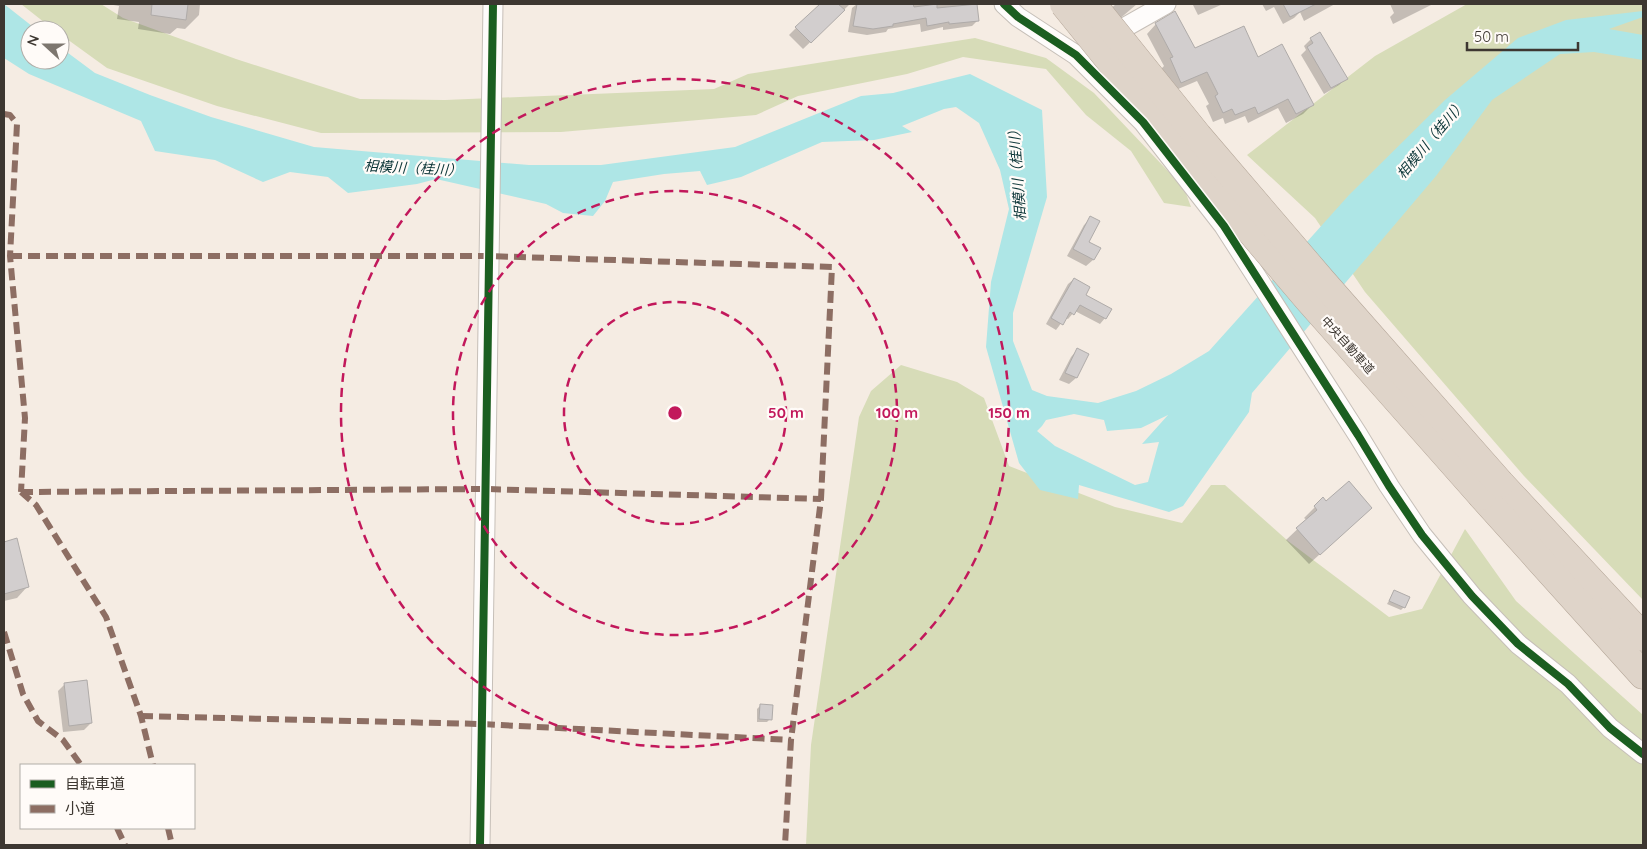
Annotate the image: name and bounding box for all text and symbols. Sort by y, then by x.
north arrow [20,20,70,70]
scale bar [1467,20,1578,52]
text: 50 m [1474,27,1509,46]
text: N [23,32,43,48]
water label: 相模川（桂川） [1393,96,1469,182]
water label: 相模川（桂川） [1005,122,1029,222]
water label: 相模川（桂川） [364,156,462,180]
street label: 中央自動車道 [1318,313,1378,377]
text: 50 m [768,403,804,422]
text: 100 m [876,403,918,422]
text: 150 m [988,403,1030,422]
centre of rings [666,404,684,422]
legend [20,764,195,829]
text: 自転車道 [65,774,125,793]
text: 小道 [65,799,95,818]

